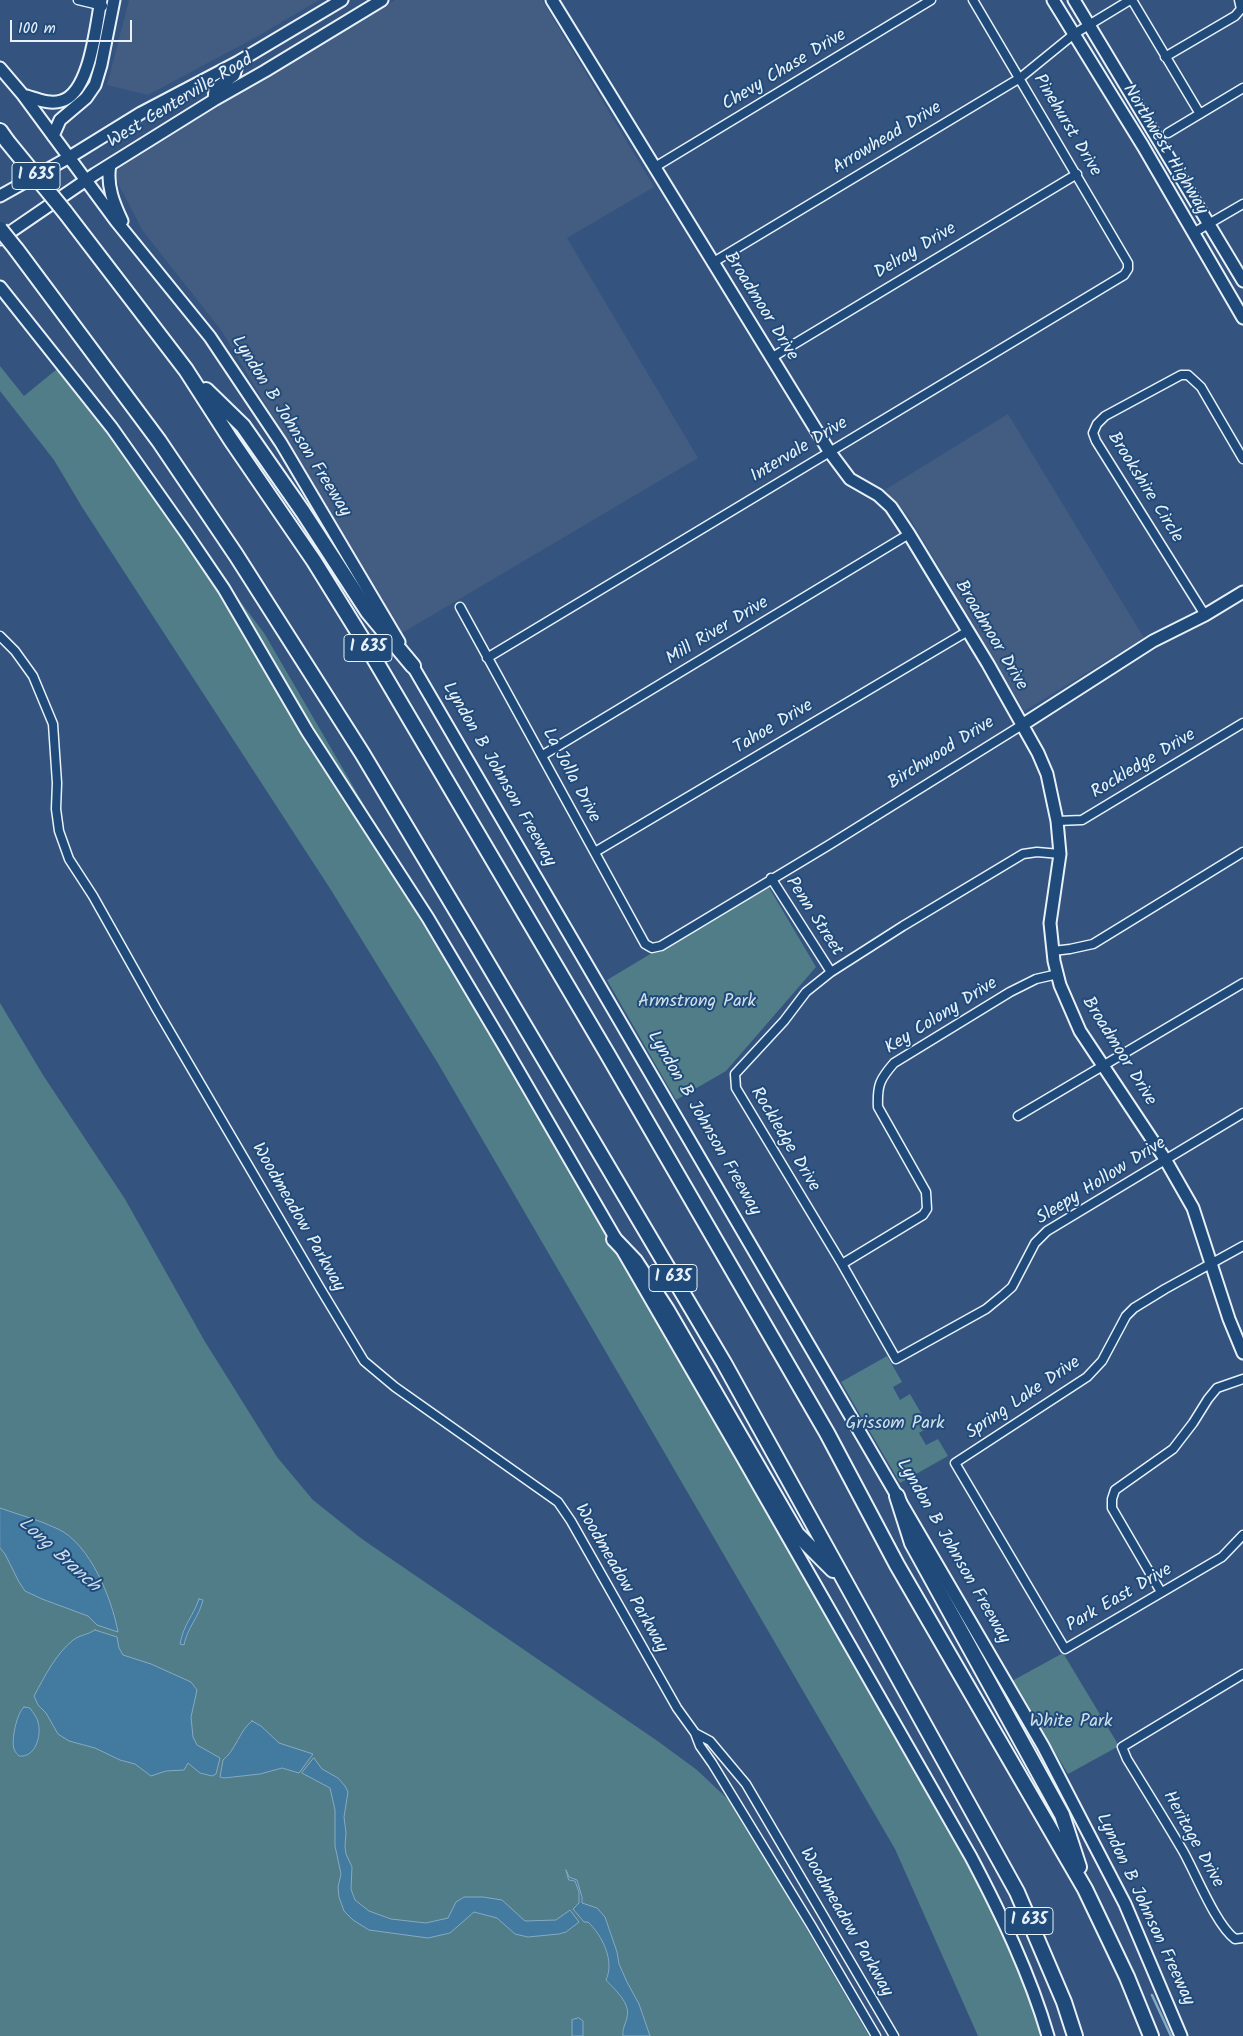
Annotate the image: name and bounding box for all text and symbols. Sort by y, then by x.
scale bar [12,10,135,42]
text: 100 m [18,17,56,41]
street label: Chevy Chase Drive [719,25,851,117]
street label: West Centerville Road [104,50,258,154]
street label: Pinehurst Drive [1027,71,1105,181]
street label: Northwest Highway [1116,81,1212,219]
street label: Arrowhead Drive [830,98,946,180]
road number: I 635 [12,162,60,190]
street label: Delray Drive [871,219,961,285]
street label: Broadmoor Drive [718,249,802,365]
street label: Lyndon B Johnson Freeway [225,332,355,522]
street label: Intervale Drive [748,414,852,488]
street label: Brookshire Circle [1101,429,1187,547]
street label: Broadmoor Drive [949,577,1031,695]
street label: Mill River Drive [663,593,773,671]
road number: I 635 [344,634,392,661]
street label: Lyndon B Johnson Freeway [436,679,560,871]
street label: Tahoe Drive [730,696,818,760]
street label: Birchwood Drive [885,713,999,795]
street label: La Jolla Drive [536,725,604,827]
street label: Rockledge Drive [1088,725,1200,805]
street label: Penn Street [779,873,847,961]
street label: Key Colony Drive [882,974,1002,1060]
park label: Armstrong Park [638,992,756,1014]
street label: Broadmoor Drive [1076,994,1160,1110]
street label: Lyndon B Johnson Freeway [641,1028,765,1220]
street label: Rockledge Drive [744,1084,824,1196]
street label: Sleepy Hollow Drive [1033,1133,1171,1231]
street label: Woodmeadow Parkway [246,1140,348,1296]
road number: I 635 [649,1264,697,1292]
street label: Spring Lake Drive [963,1353,1085,1445]
park label: Grissom Park [846,1414,944,1436]
street label: Lyndon B Johnson Freeway [890,1456,1014,1648]
street label: Woodmeadow Parkway [569,1501,671,1657]
water label: Long Branch [13,1513,103,1599]
street label: Park East Drive [1063,1560,1177,1638]
park label: White Park [1030,1712,1112,1734]
street label: Heritage Drive [1157,1788,1227,1892]
street label: Lyndon B Johnson Freeway [1090,1810,1198,2010]
street label: Woodmeadow Parkway [794,1845,896,2001]
road number: I 635 [1005,1908,1053,1934]

